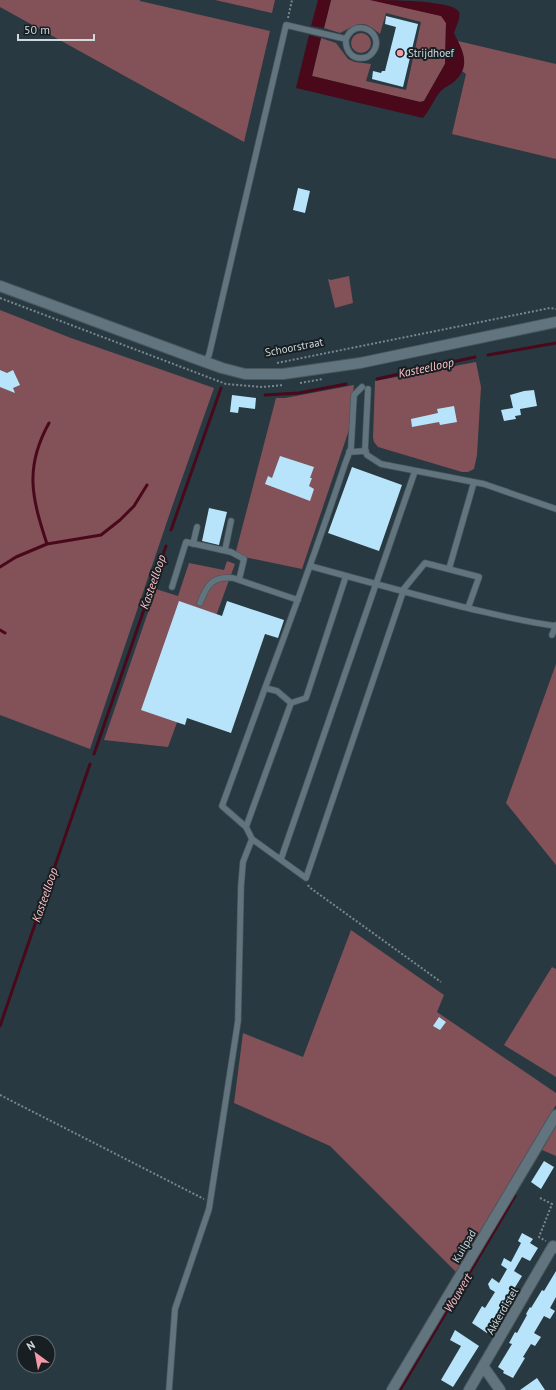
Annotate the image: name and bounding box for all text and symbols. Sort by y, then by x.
scale bar [18,16,94,42]
text: 50 m [24,22,50,37]
place label: Strijdhoef [408,46,455,60]
marker: Strijdhoef [395,48,405,58]
street label: Schoorstraat [264,334,325,360]
water label: Kasteelloop [397,354,455,381]
water label: Kasteelloop [136,553,169,611]
water label: Kasteelloop [28,866,61,924]
street label: Kuilpad [449,1227,479,1265]
water label: Wouwert [440,1270,476,1315]
street label: Akkerdistel [483,1284,521,1337]
north arrow [16,1334,56,1374]
text: N [24,1338,37,1353]

